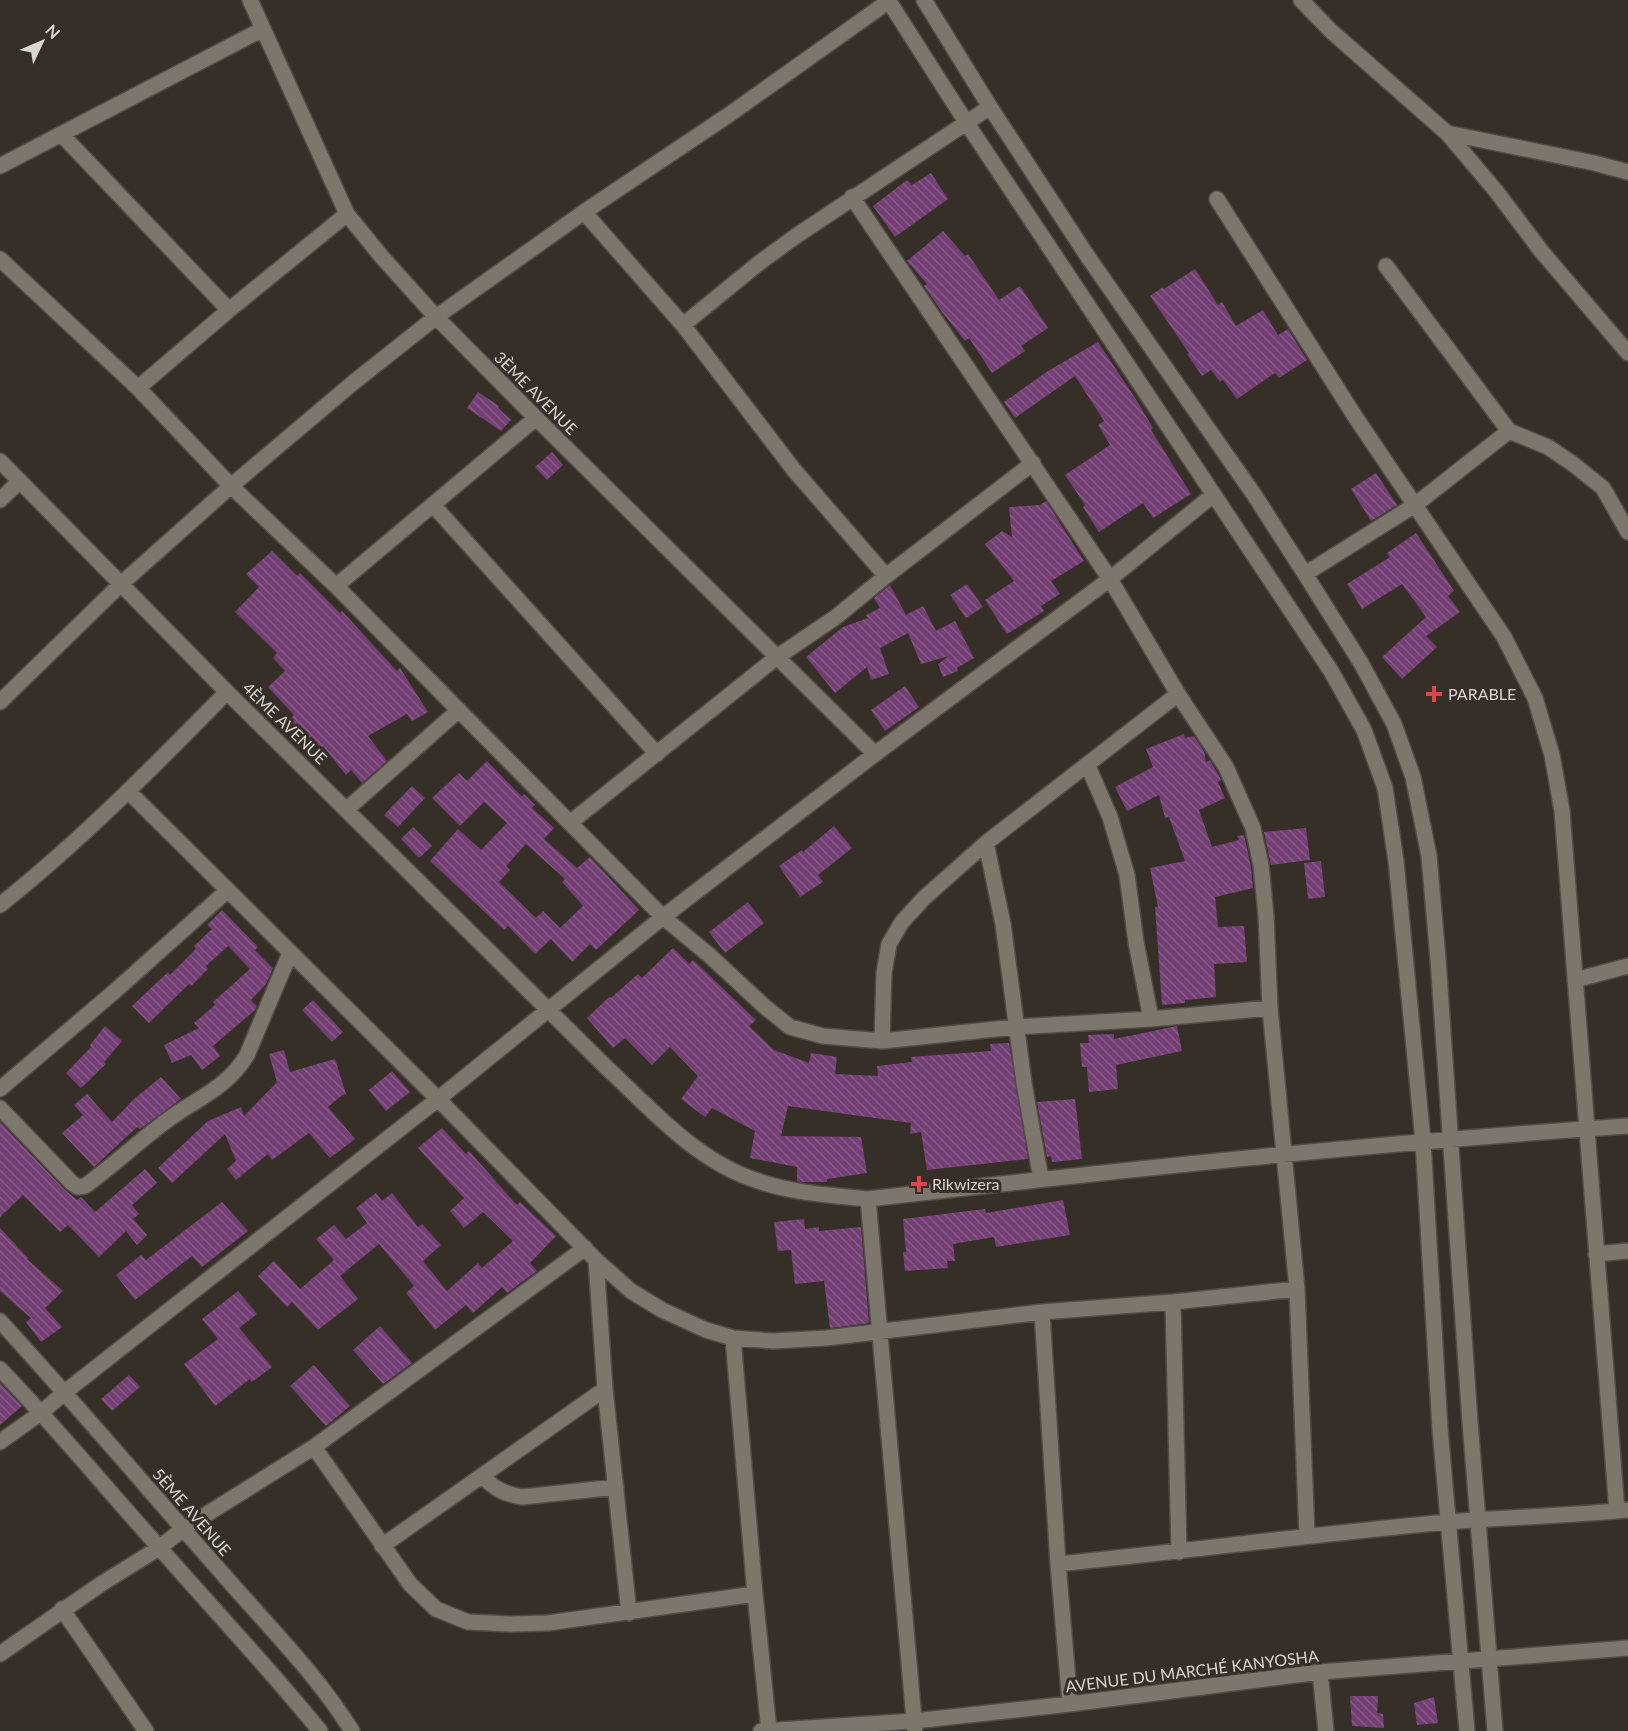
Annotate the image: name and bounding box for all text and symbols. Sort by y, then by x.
north arrow [12,12,72,72]
text: N [42,20,64,42]
street label: 3ÈME AVENUE [491,347,582,438]
street label: 4ÈME AVENUE [239,678,331,767]
place label: PARABLE [1448,684,1516,703]
marker: PARABLE [1425,685,1443,703]
place label: Rikwizera [932,1174,999,1193]
marker: Rikwizera [910,1175,928,1193]
street label: 5ÈME AVENUE [149,1464,235,1559]
street label: AVENUE DU MARCHÉ KANYOSHA [1064,1646,1320,1695]

